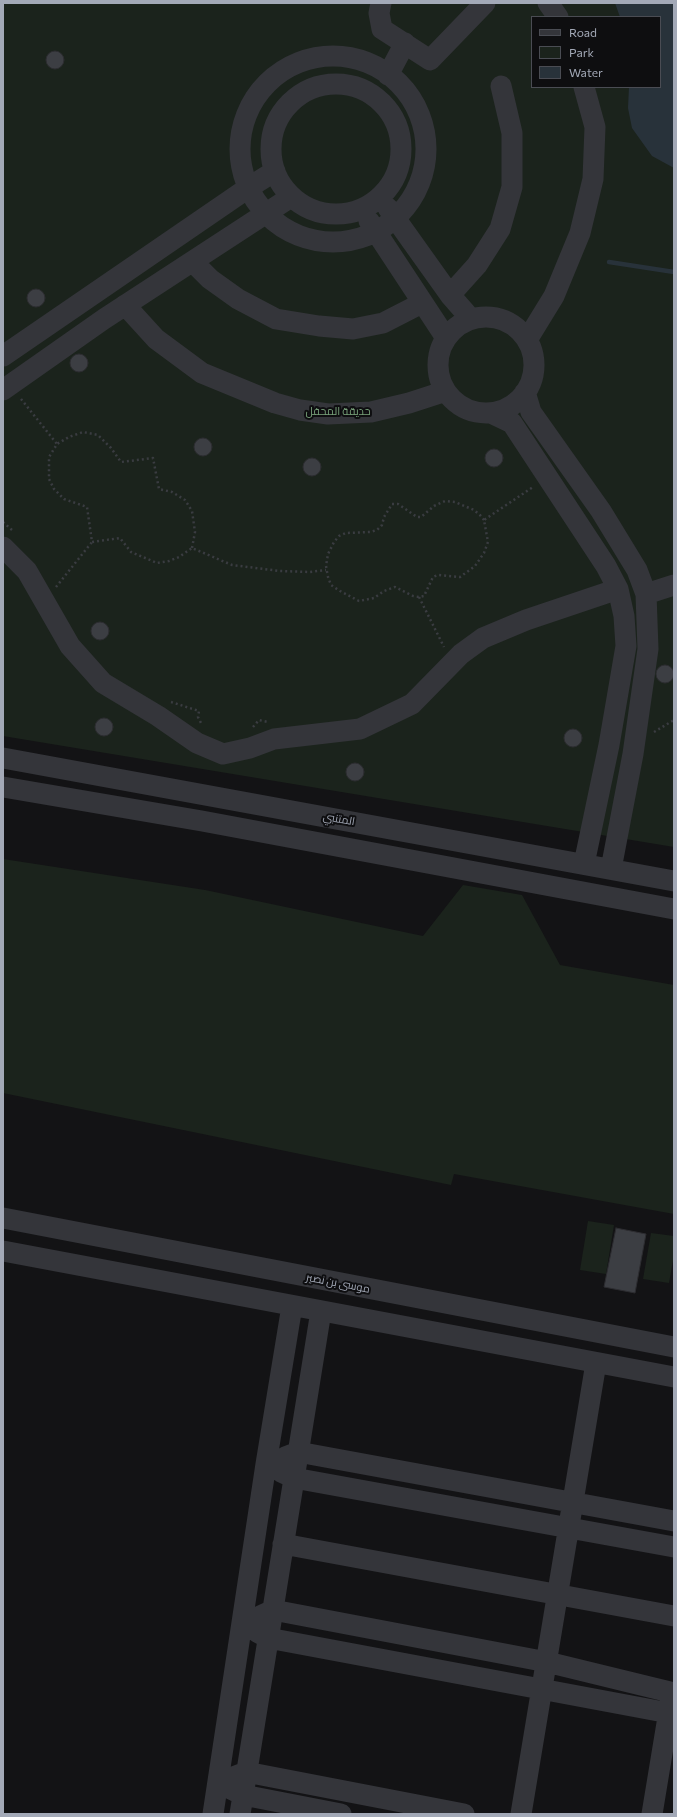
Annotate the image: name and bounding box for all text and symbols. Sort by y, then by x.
legend [531,16,661,88]
text: Road [569,25,597,39]
text: Park [569,45,594,59]
text: Water [569,65,603,79]
park label: حديقة المحفل [305,404,371,418]
street label: المتنبي [322,810,356,828]
street label: موسى بن نصير [305,1270,371,1296]

